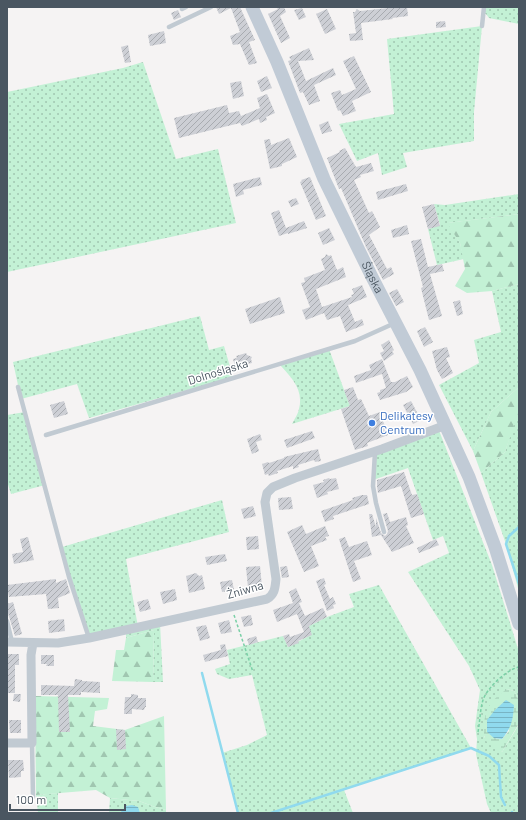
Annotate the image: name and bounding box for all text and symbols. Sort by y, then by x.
street label: Śląska [359,259,387,295]
street label: Dolnośląska [186,355,249,387]
place label: Delikatesy Centrum [380,408,433,436]
marker: Delikatesy Centrum [367,418,377,428]
street label: Żniwna [225,577,265,601]
scale bar [10,786,125,812]
text: 100 m [16,792,46,806]

